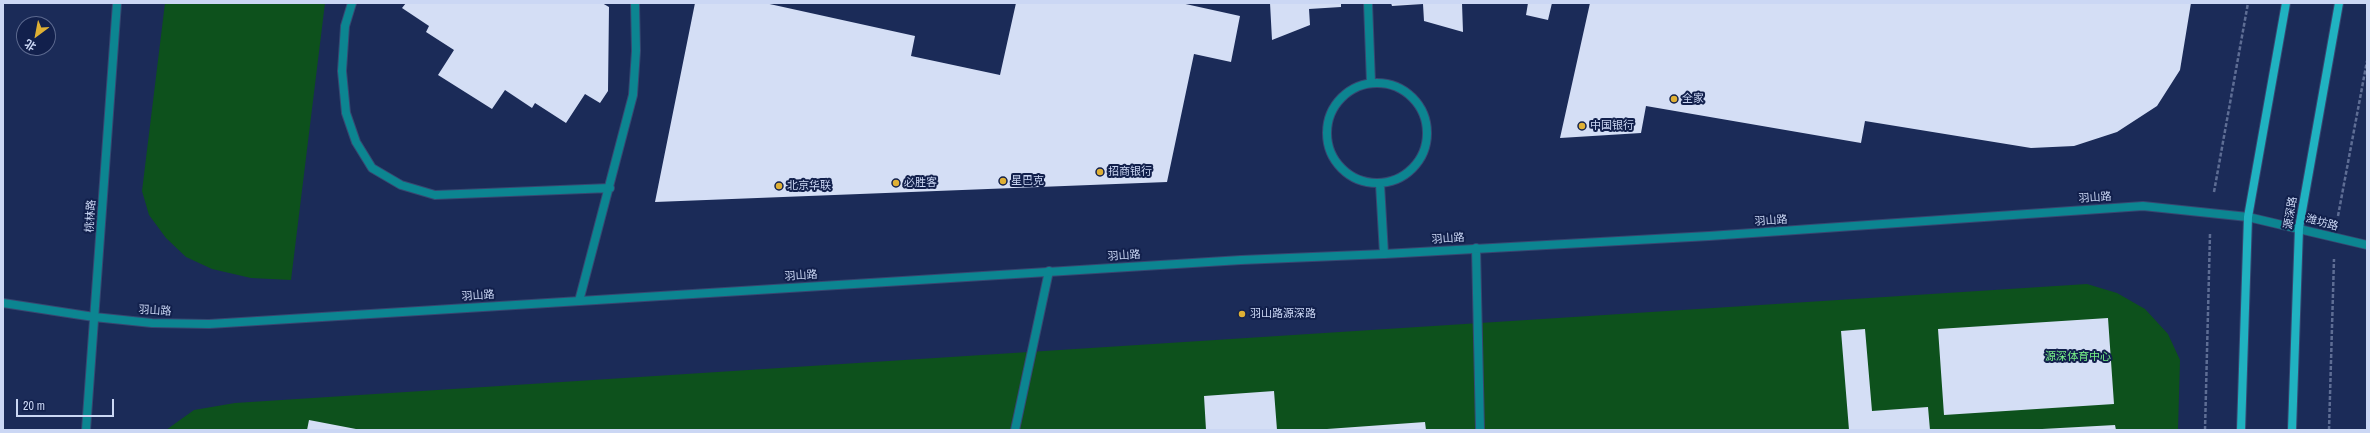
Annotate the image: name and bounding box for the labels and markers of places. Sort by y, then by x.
place label: 全家 [1682,92,1704,106]
marker: 全家 [1669,94,1679,104]
place label: 中国银行 [1590,119,1634,133]
marker: 中国银行 [1577,121,1587,131]
place label: 招商银行 [1108,165,1152,179]
marker: 招商银行 [1095,167,1105,177]
place label: 星巴克 [1011,174,1044,188]
place label: 必胜客 [904,176,937,190]
marker: 星巴克 [998,176,1008,186]
marker: 必胜客 [891,178,901,188]
place label: 北京华联 [787,179,831,193]
marker: 北京华联 [774,181,784,191]
place label: 羽山路源深路 [1250,307,1316,321]
marker: 羽山路源深路 [1237,309,1247,319]

